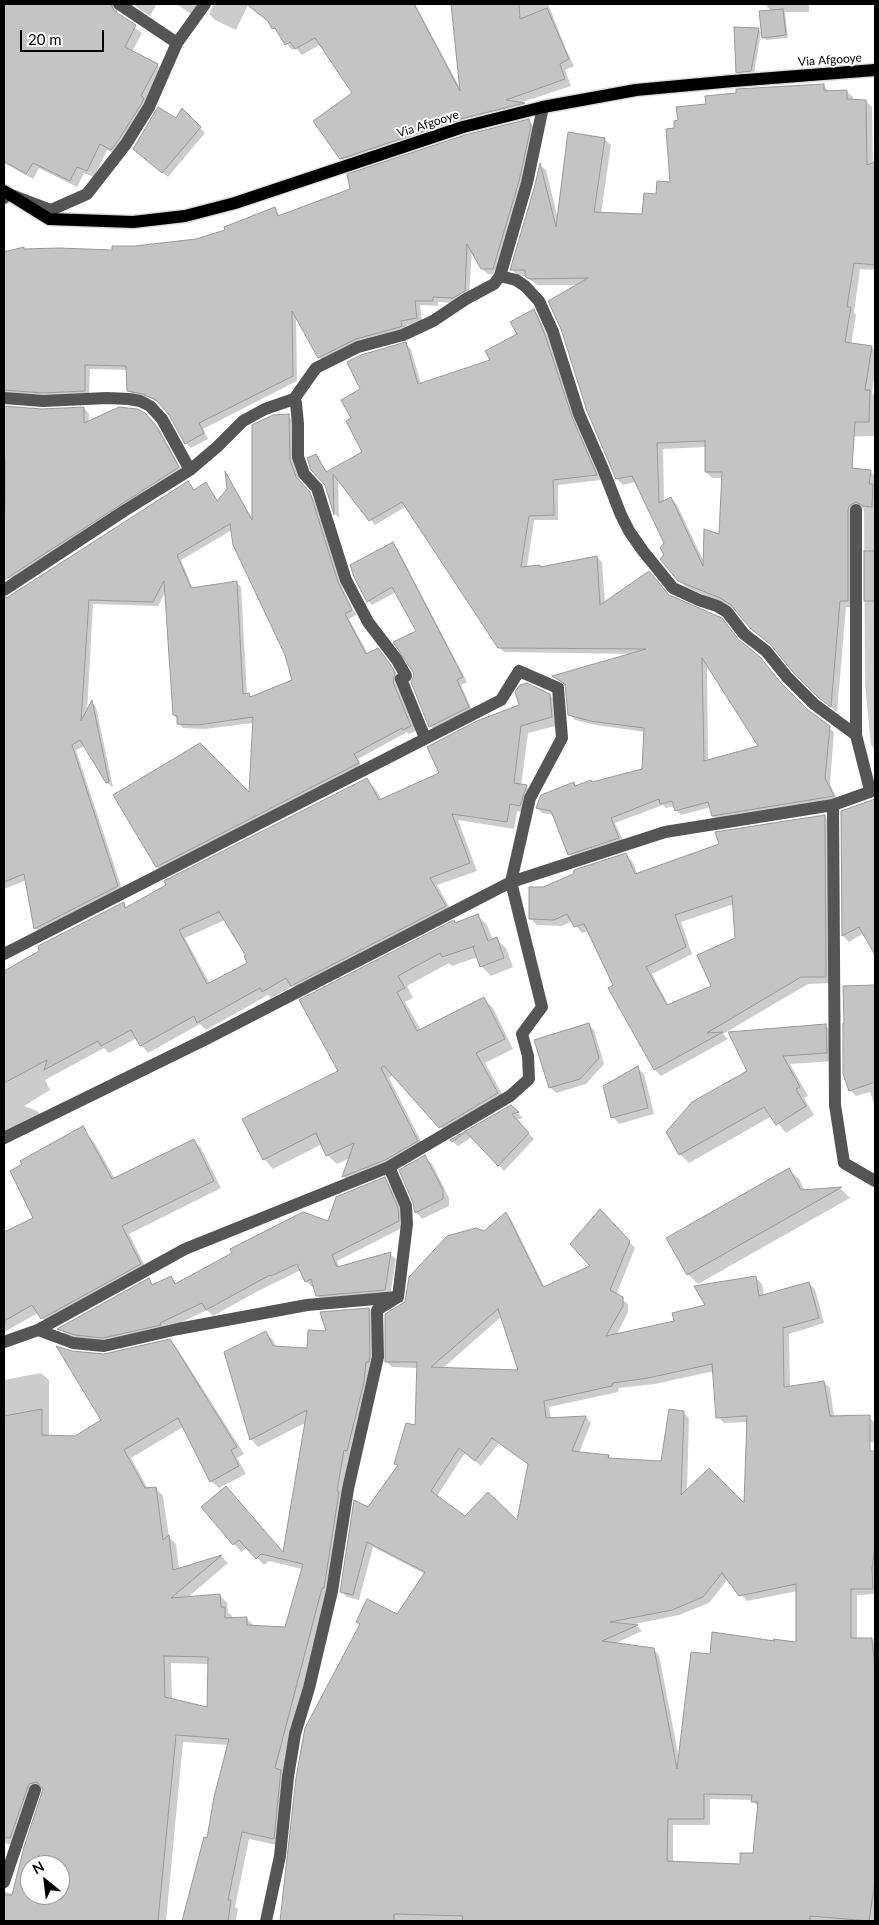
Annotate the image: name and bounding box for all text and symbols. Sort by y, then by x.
scale bar [22,20,106,52]
text: 20 m [28,30,62,48]
street label: Via Afgooye [798,51,862,69]
street label: Via Afgooye [395,107,461,141]
north arrow [20,1855,70,1905]
text: N [29,1857,47,1877]

